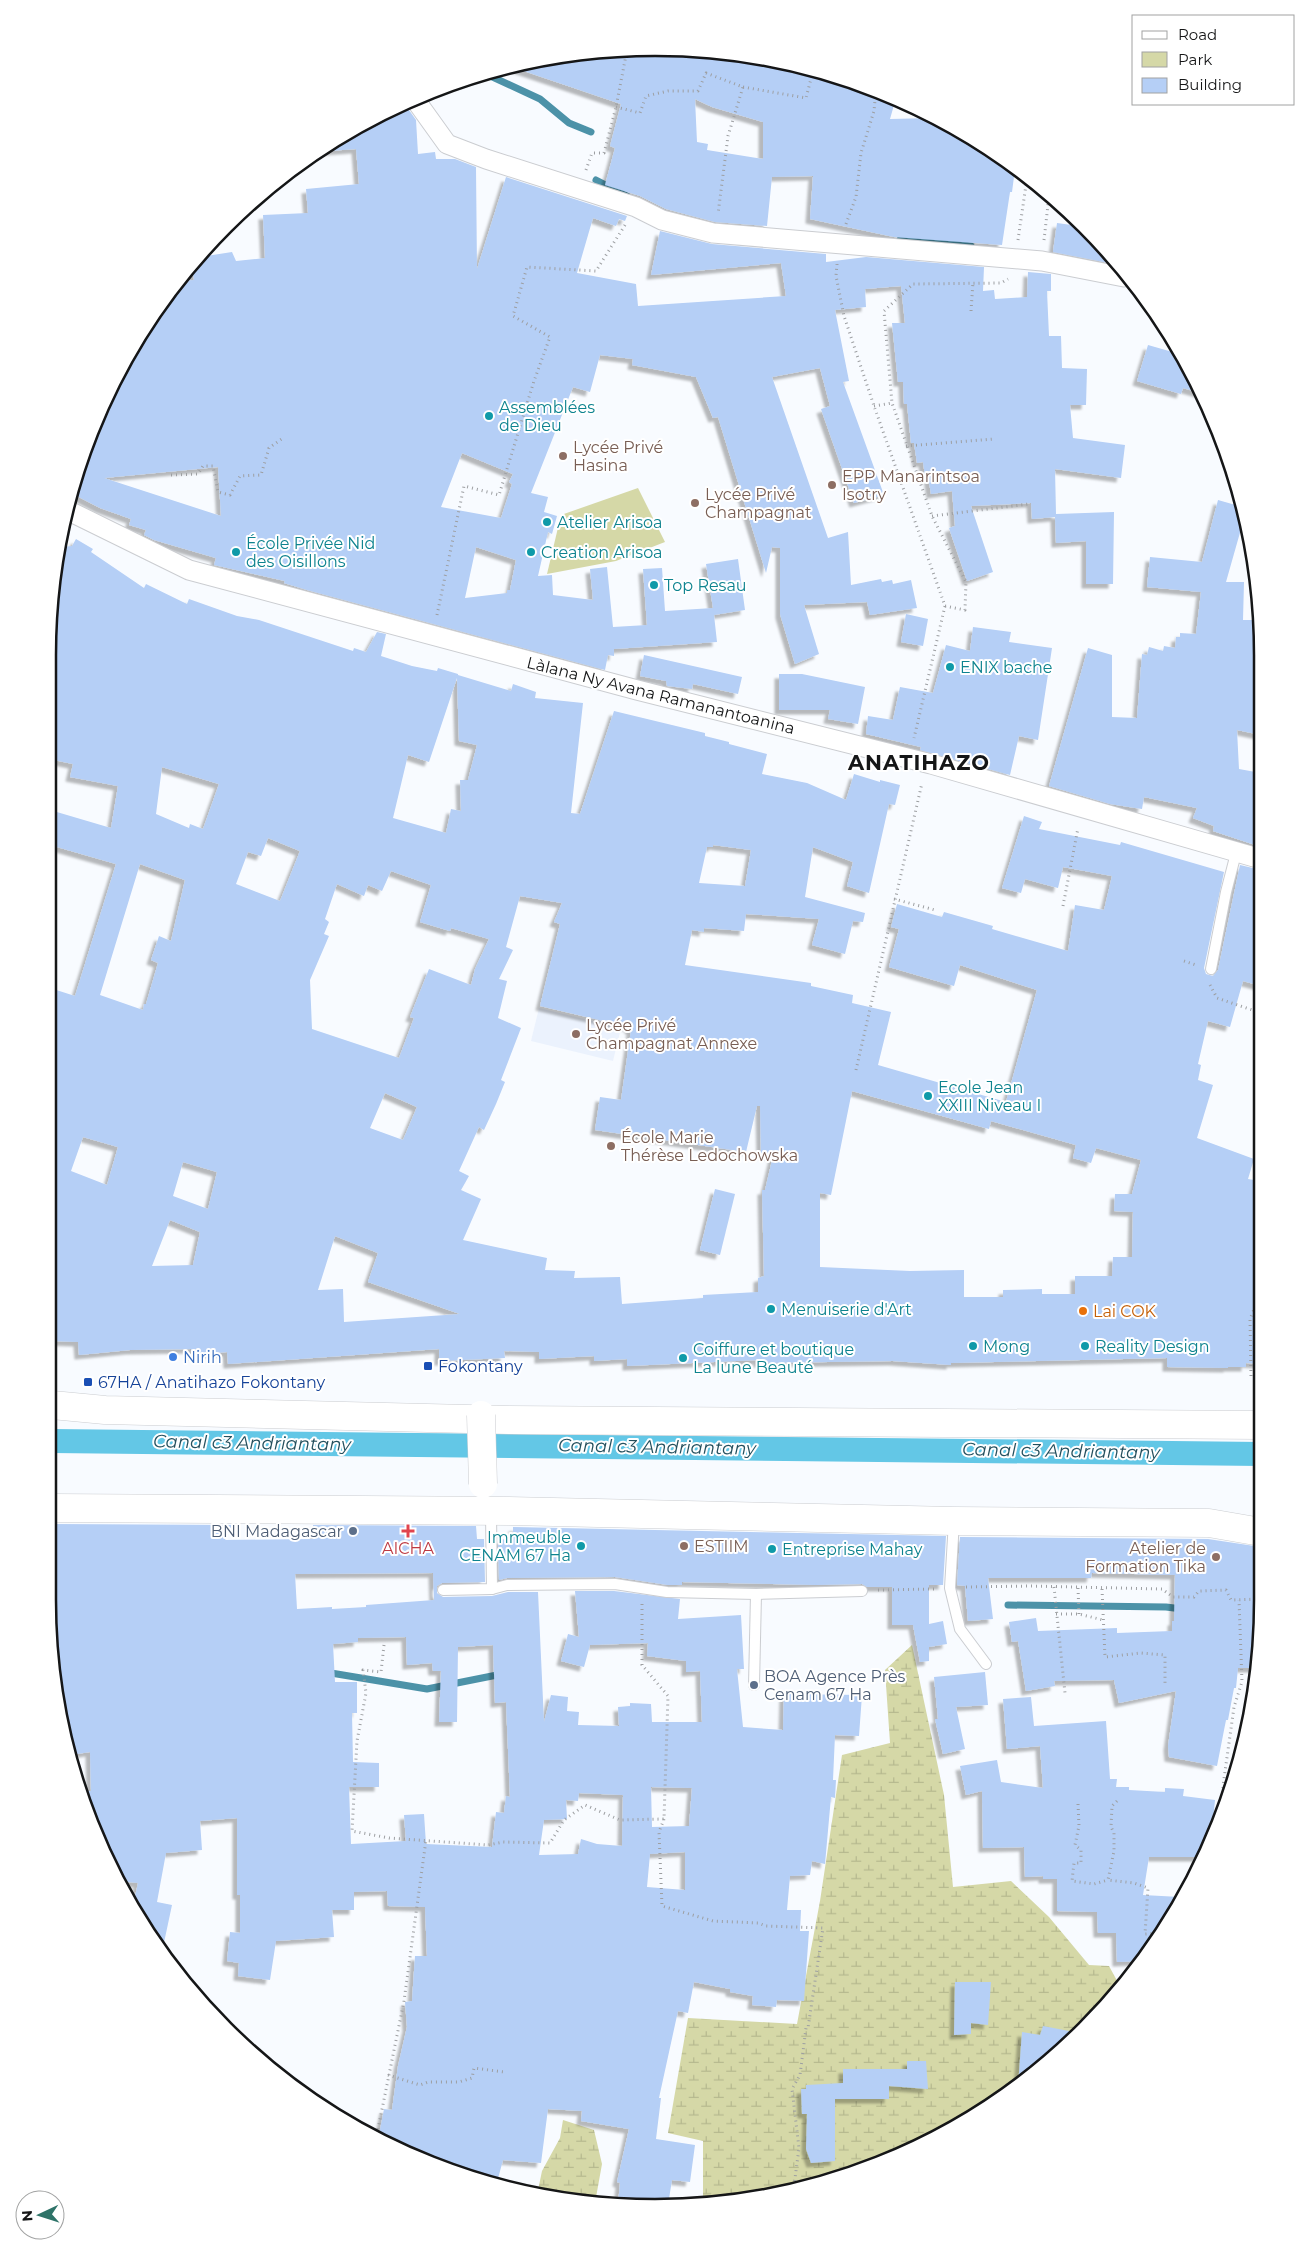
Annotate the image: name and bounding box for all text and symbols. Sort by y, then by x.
legend [1132,15,1295,105]
text: Road [1178,25,1217,44]
text: Park [1178,50,1212,69]
text: Building [1178,75,1242,94]
place label: Assemblées de Dieu [499,398,595,435]
marker: Assemblées de Dieu [483,410,495,422]
place label: Lycée Privé Hasina [573,438,663,475]
marker: Lycée Privé Hasina [557,450,569,462]
place label: EPP Manarintsoa Isotry [842,467,980,504]
marker: EPP Manarintsoa Isotry [826,479,838,491]
place label: Lycée Privé Champagnat [705,485,812,522]
marker: Lycée Privé Champagnat [689,497,701,509]
place label: Atelier Arisoa [557,513,662,532]
marker: Atelier Arisoa [541,516,553,528]
place label: École Privée Nid des Oisillons [246,534,375,571]
place label: Creation Arisoa [541,543,663,562]
marker: École Privée Nid des Oisillons [230,546,242,558]
marker: Creation Arisoa [525,546,537,558]
place label: Top Resau [664,576,747,595]
marker: Top Resau [648,579,660,591]
street label: Làlana Ny Avana Ramanantoanina [525,653,797,738]
place label: ENIX bache [960,658,1053,677]
marker: ENIX bache [944,661,956,673]
district label: ANATIHAZO [847,750,990,775]
place label: Lycée Privé Champagnat Annexe [586,1016,757,1053]
marker: Lycée Privé Champagnat Annexe [570,1028,582,1040]
place label: Ecole Jean XXIII Niveau I [938,1078,1041,1115]
marker: Ecole Jean XXIII Niveau I [922,1090,934,1102]
place label: École Marie Thérèse Ledochowska [621,1128,798,1165]
marker: École Marie Thérèse Ledochowska [605,1140,617,1152]
place label: Menuiserie d'Art [781,1300,912,1319]
place label: Lai COK [1093,1302,1157,1321]
marker: Menuiserie d'Art [765,1303,777,1315]
marker: Lai COK [1077,1305,1089,1317]
place label: Mong [983,1337,1030,1356]
place label: Reality Design [1095,1337,1209,1356]
place label: Coiffure et boutique La lune Beauté [693,1340,854,1377]
marker: Mong [967,1340,979,1352]
marker: Reality Design [1079,1340,1091,1352]
place label: Nirih [183,1348,222,1367]
marker: Nirih [167,1351,179,1363]
marker: Coiffure et boutique La lune Beauté [677,1352,689,1364]
place label: Fokontany [438,1357,523,1376]
marker: Fokontany [422,1360,434,1372]
place label: 67HA / Anatihazo Fokontany [98,1373,325,1392]
marker: 67HA / Anatihazo Fokontany [82,1376,94,1388]
water label: Canal c3 Andriantany [153,1430,352,1456]
water label: Canal c3 Andriantany [558,1434,757,1460]
water label: Canal c3 Andriantany [962,1438,1161,1464]
place label: BNI Madagascar [211,1522,343,1541]
marker: BNI Madagascar [347,1525,359,1537]
marker: AICHA [402,1525,414,1537]
place label: Immeuble CENAM 67 Ha [459,1528,571,1565]
place label: ESTIIM [694,1537,749,1556]
place label: AICHA [382,1539,435,1558]
place label: Atelier de Formation Tika [1085,1539,1206,1576]
marker: Immeuble CENAM 67 Ha [575,1540,587,1552]
marker: ESTIIM [678,1540,690,1552]
place label: Entreprise Mahay [782,1540,923,1559]
marker: Entreprise Mahay [766,1543,778,1555]
marker: Atelier de Formation Tika [1210,1551,1222,1563]
place label: BOA Agence Près Cenam 67 Ha [764,1667,906,1704]
marker: BOA Agence Près Cenam 67 Ha [748,1679,760,1691]
north arrow [15,2190,65,2240]
text: N [18,2210,36,2222]

